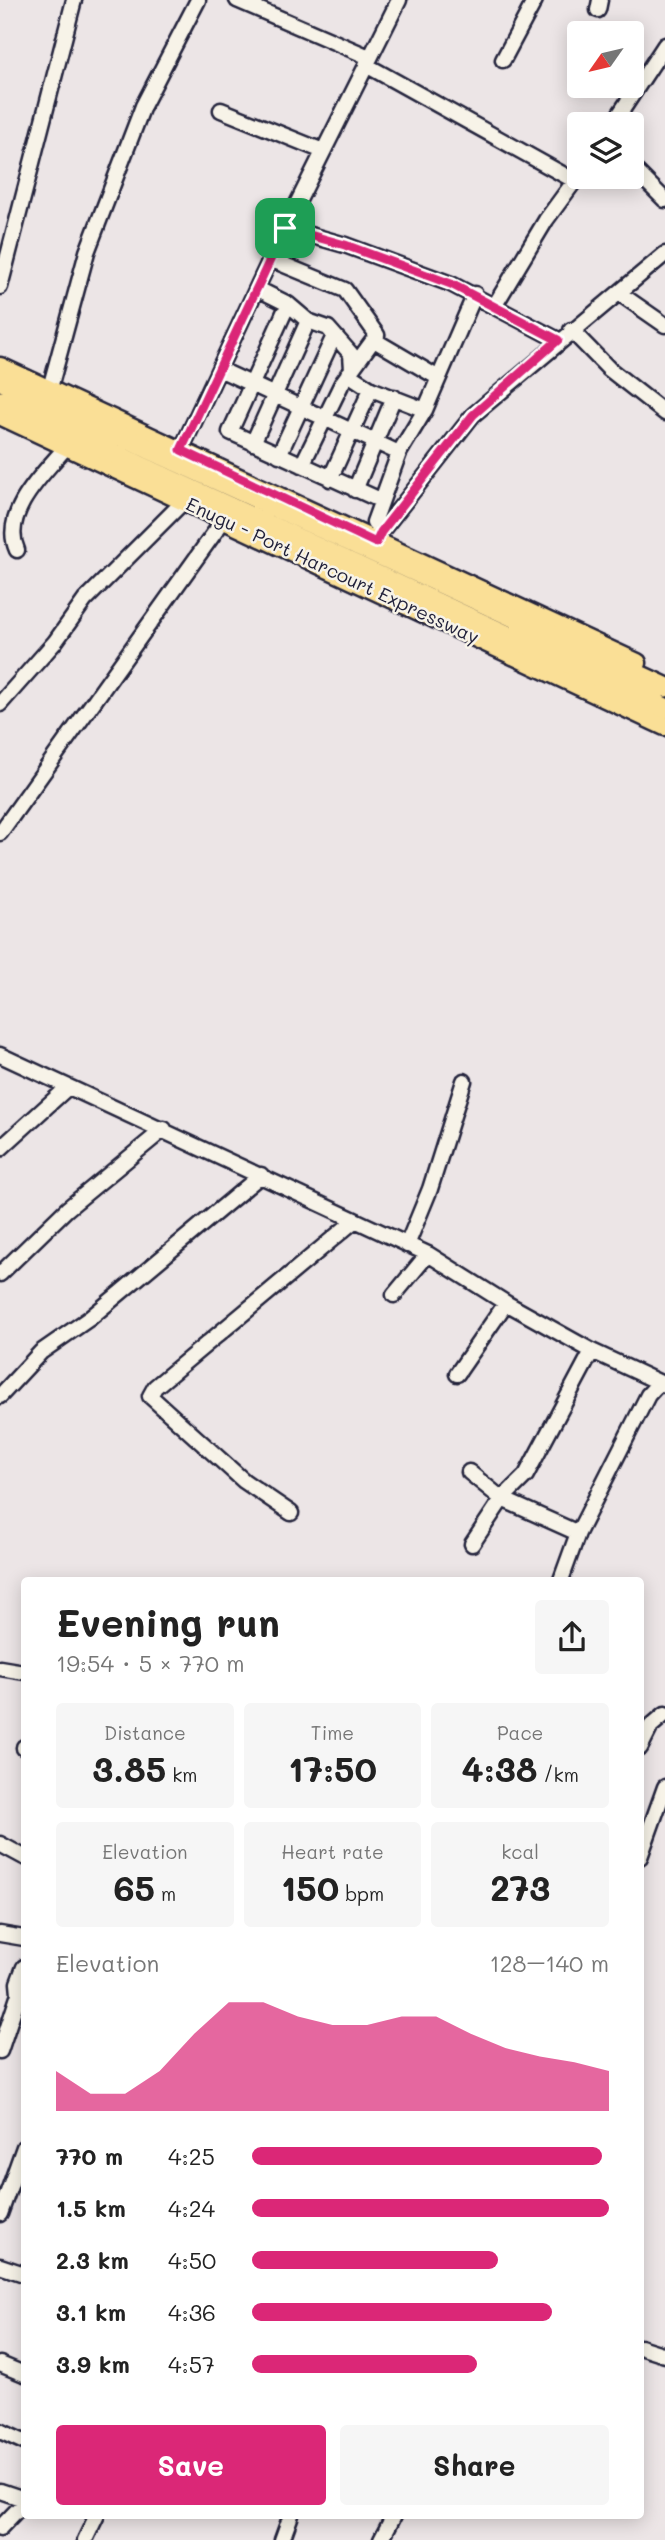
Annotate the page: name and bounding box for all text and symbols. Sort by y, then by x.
north arrow [567,21,644,98]
map controls [567,21,644,189]
button: layers [567,112,644,189]
pin [255,198,315,258]
icon: arrive [266,209,304,247]
street label: Enugu - Port Harcourt Expressway [182,491,484,649]
text: Evening run [56,1597,280,1647]
button: share [535,1600,609,1674]
text: 19:54 · 5 × 770 m [56,1648,245,1678]
text: Distance [104,1720,186,1745]
text: Time [311,1720,354,1745]
text: Pace [497,1720,543,1745]
text: 3.85 [92,1745,166,1791]
text: 17:50 [288,1745,377,1791]
text: 4:38 [462,1745,538,1791]
text: km [166,1762,197,1787]
text: /km [538,1762,579,1787]
text: Elevation [102,1839,187,1864]
text: Heart rate [281,1839,384,1864]
text: kcal [501,1839,539,1864]
text: 65 [113,1864,155,1910]
text: 150 [281,1864,339,1910]
text: 273 [490,1864,550,1910]
text: m [155,1881,176,1906]
text: bpm [339,1881,384,1906]
text: Elevation [56,1948,159,1978]
text: 128–140 m [489,1948,609,1978]
text: 770 m [56,2141,123,2171]
text: 4:25 [168,2141,215,2171]
text: 1.5 km [56,2193,126,2223]
text: 4:24 [168,2193,215,2223]
text: 2.3 km [56,2245,129,2275]
text: 4:50 [168,2245,216,2275]
text: 3.1 km [56,2297,126,2327]
text: 4:36 [168,2297,216,2327]
text: 3.9 km [56,2349,130,2379]
text: 4:57 [168,2349,215,2379]
button: Save [56,2425,326,2505]
button: Share [340,2425,609,2505]

